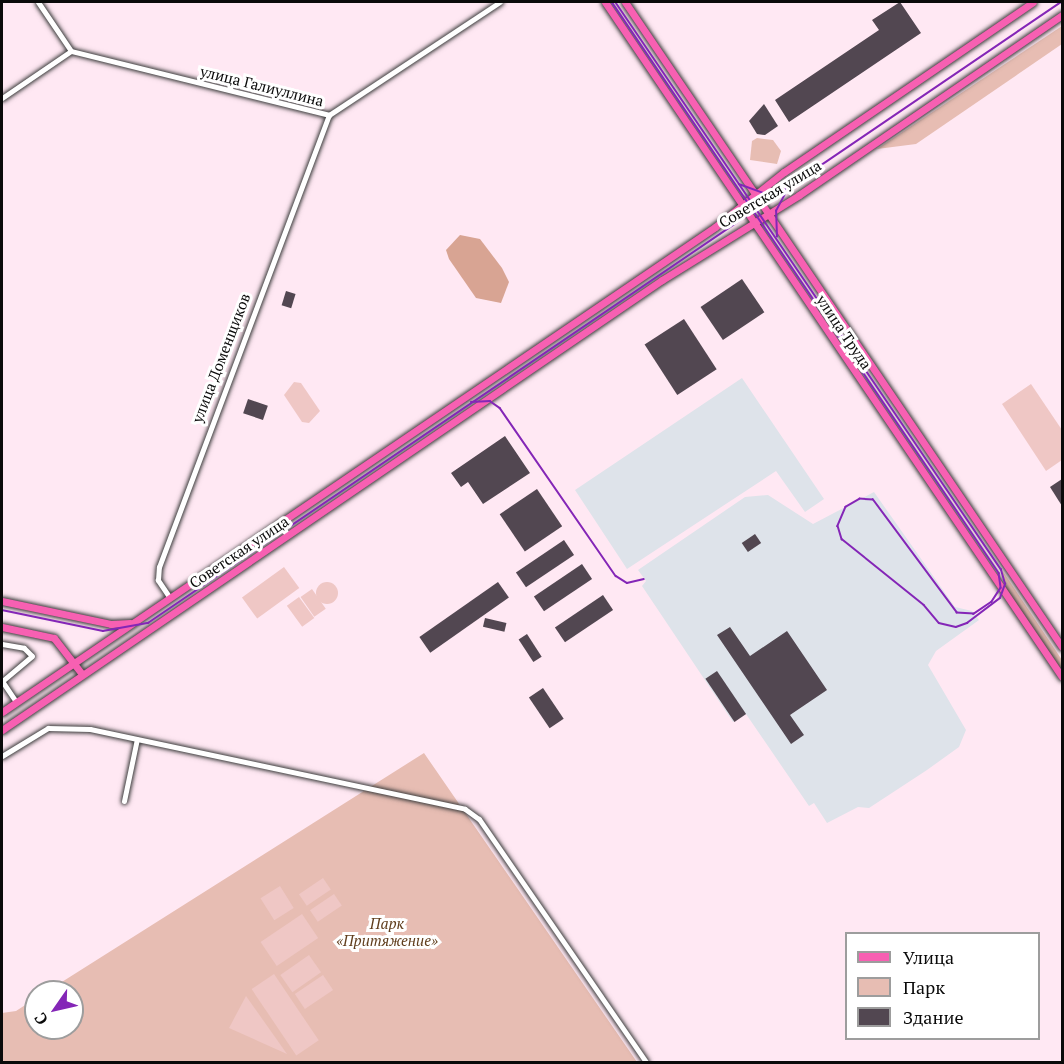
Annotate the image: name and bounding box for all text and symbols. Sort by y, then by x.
street label: улица Галиуллина [198,62,326,110]
street label: Советская улица [716,156,824,232]
street label: улица Доменщиков [188,291,254,425]
street label: улица Труда [813,292,875,372]
street label: Советская улица [186,512,292,592]
park label: Парк «Притяжение» [336,914,438,949]
legend [845,932,1040,1040]
text: Улица [903,945,954,969]
text: Парк [903,975,945,999]
north arrow [24,980,84,1040]
text: Здание [903,1005,963,1029]
text: С [29,1008,53,1029]

